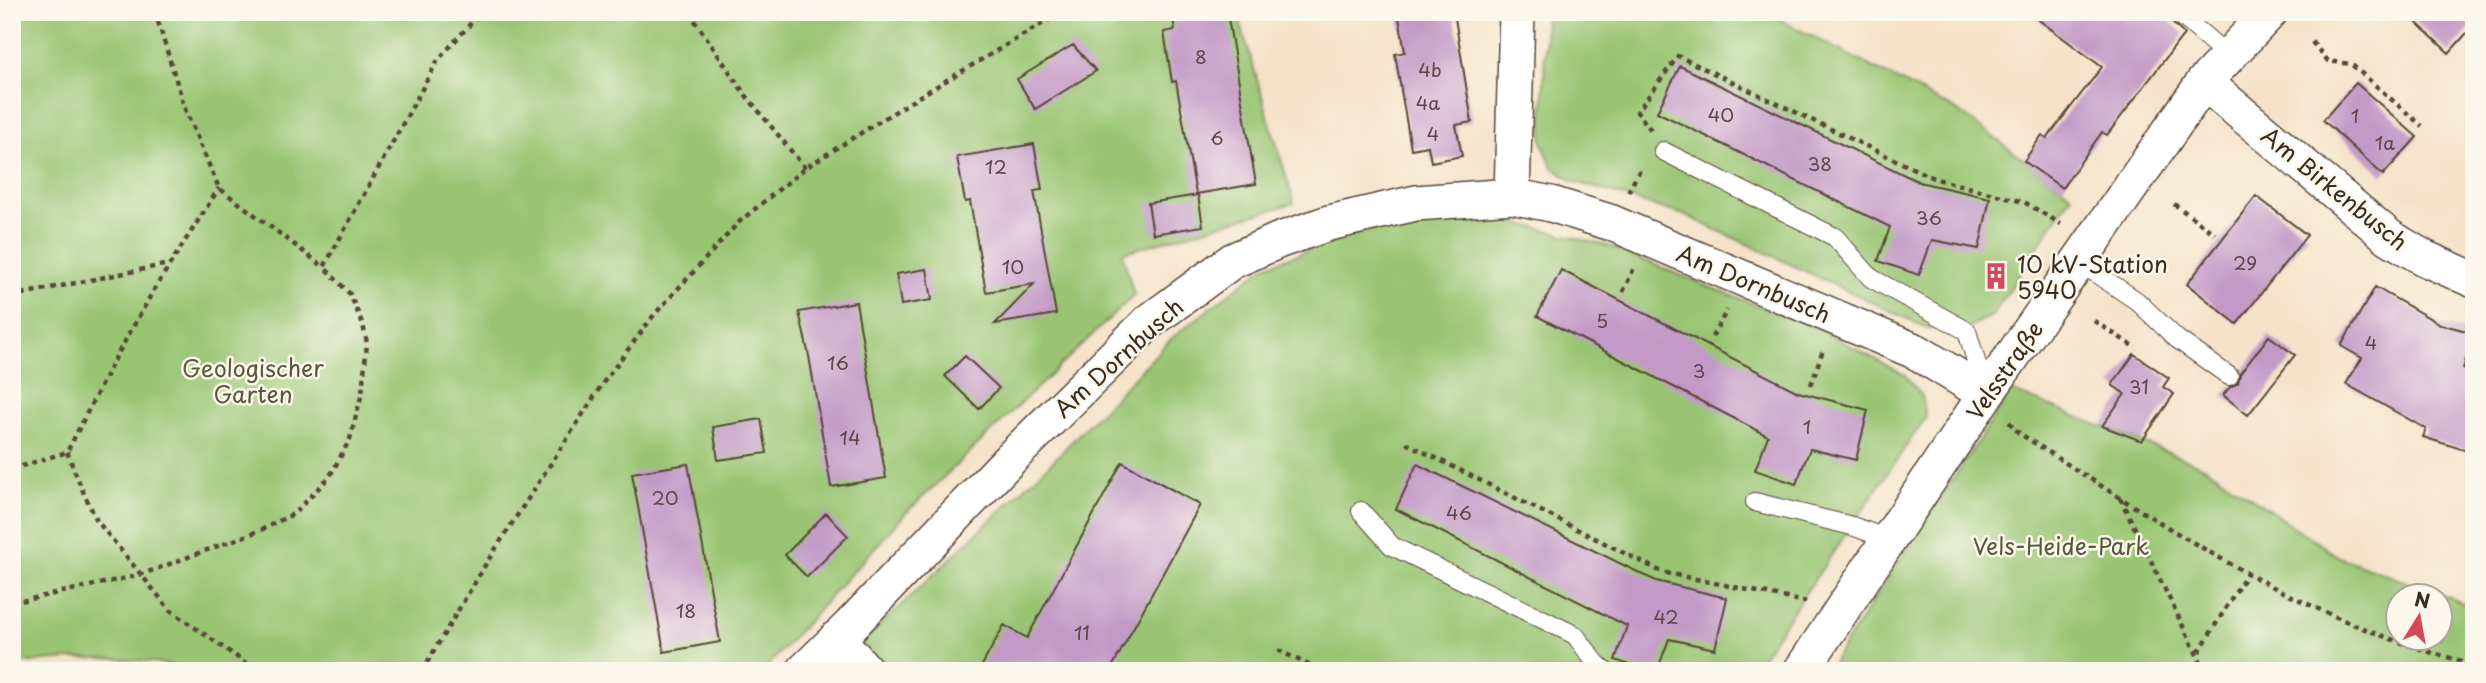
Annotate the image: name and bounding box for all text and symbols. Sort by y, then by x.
house number: 8 [1195,42,1207,70]
house number: 4b [1418,55,1442,83]
house number: 4a [1416,88,1440,116]
house number: 40 [1708,100,1734,128]
house number: 1 [2351,101,2359,129]
street label: Am Birkenbusch [2254,118,2416,258]
house number: 4 [1427,119,1439,147]
house number: 6 [1210,123,1224,151]
house number: 1a [2375,128,2395,156]
house number: 38 [1808,149,1832,177]
house number: 12 [985,152,1007,180]
house number: 36 [1916,203,1942,231]
street label: Am Dornbusch [1672,235,1836,331]
place label: 10 kV-Station 5940 [2017,246,2168,307]
house number: 29 [2233,248,2257,276]
house number: 10 [1002,252,1024,280]
building icon: 10 kV-Station 5940 [1981,261,2011,291]
street label: Am Dornbusch [1045,289,1191,425]
house number: 5 [1596,306,1608,334]
street label: Velsstraße [1957,313,2051,427]
house number: 4 [2365,328,2377,356]
house number: 16 [827,348,849,376]
park label: Geologischer Garten [182,350,324,411]
house number: 3 [1693,356,1705,384]
house number: 31 [2129,372,2149,400]
house number: 1 [1803,412,1811,440]
house number: 14 [839,423,861,451]
house number: 20 [651,483,679,511]
house number: 46 [1446,498,1472,526]
park label: Vels-Heide-Park [1973,528,2149,563]
north arrow [2384,582,2454,652]
text: N [2412,584,2432,615]
house number: 18 [676,596,696,624]
house number: 42 [1653,602,1679,630]
house number: 11 [1074,618,1090,646]

